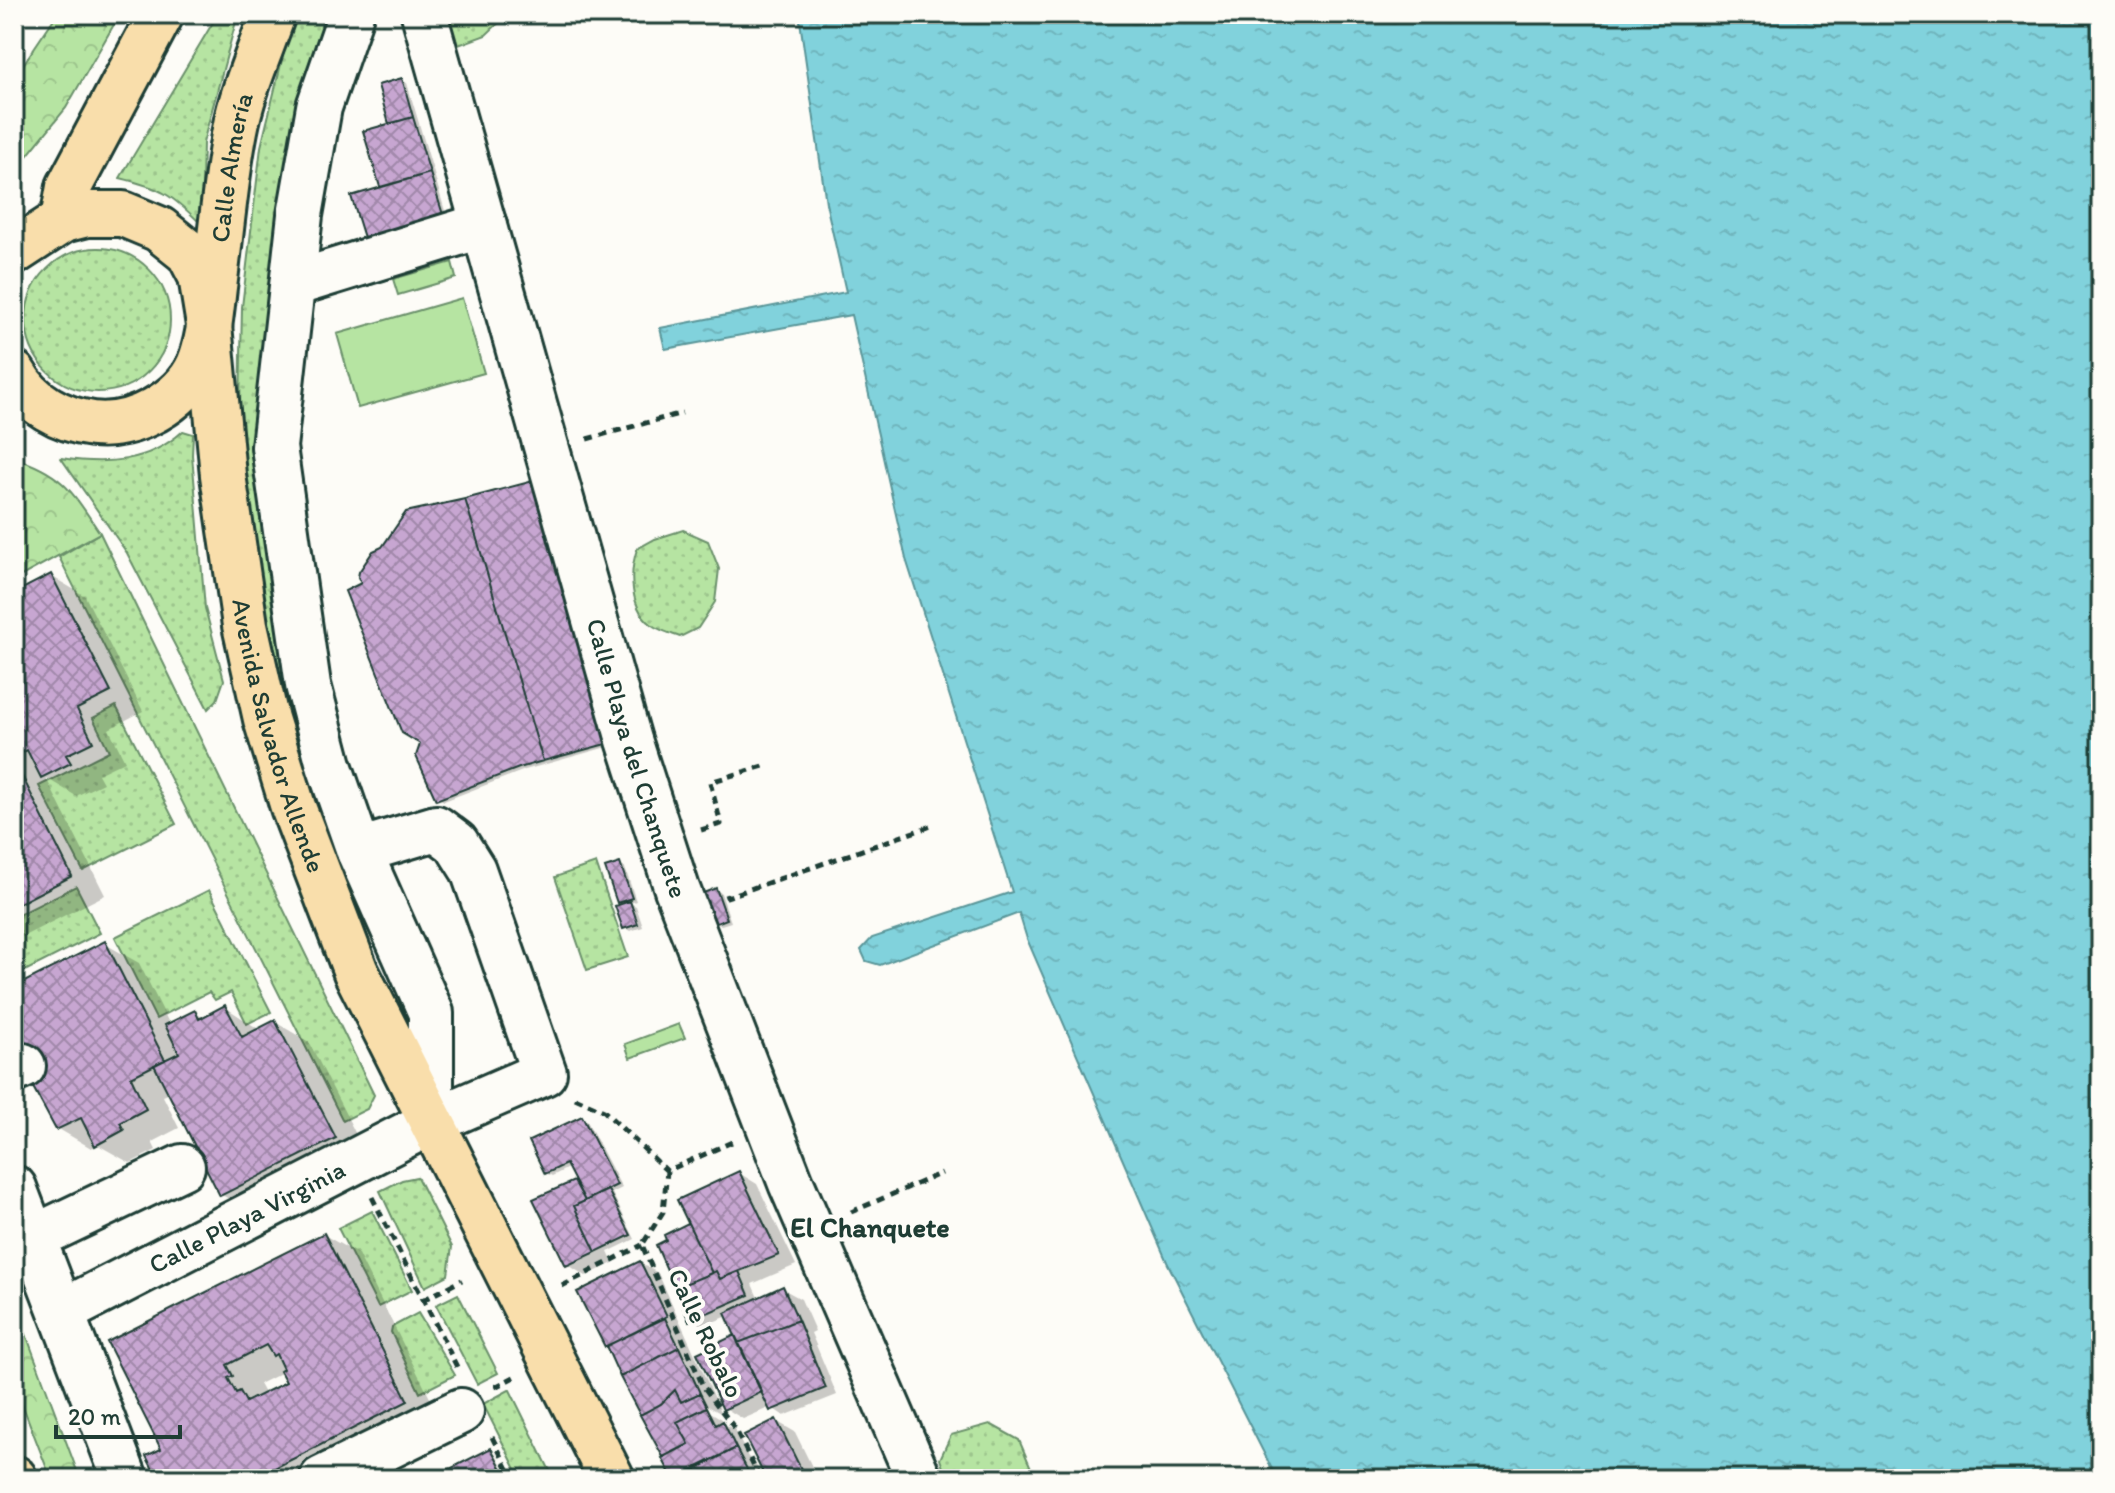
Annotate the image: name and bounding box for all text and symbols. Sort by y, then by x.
street label: Calle Almería [204,88,260,244]
street label: Avenida Salvador Allende [225,597,332,877]
street label: Calle Playa del Chanquete [579,615,695,902]
street label: Calle Playa Virginia [143,1153,351,1281]
district label: El Chanquete [790,1210,950,1244]
street label: Calle Robalo [661,1263,751,1403]
scale bar [56,1389,180,1439]
text: 20 m [68,1402,121,1431]

